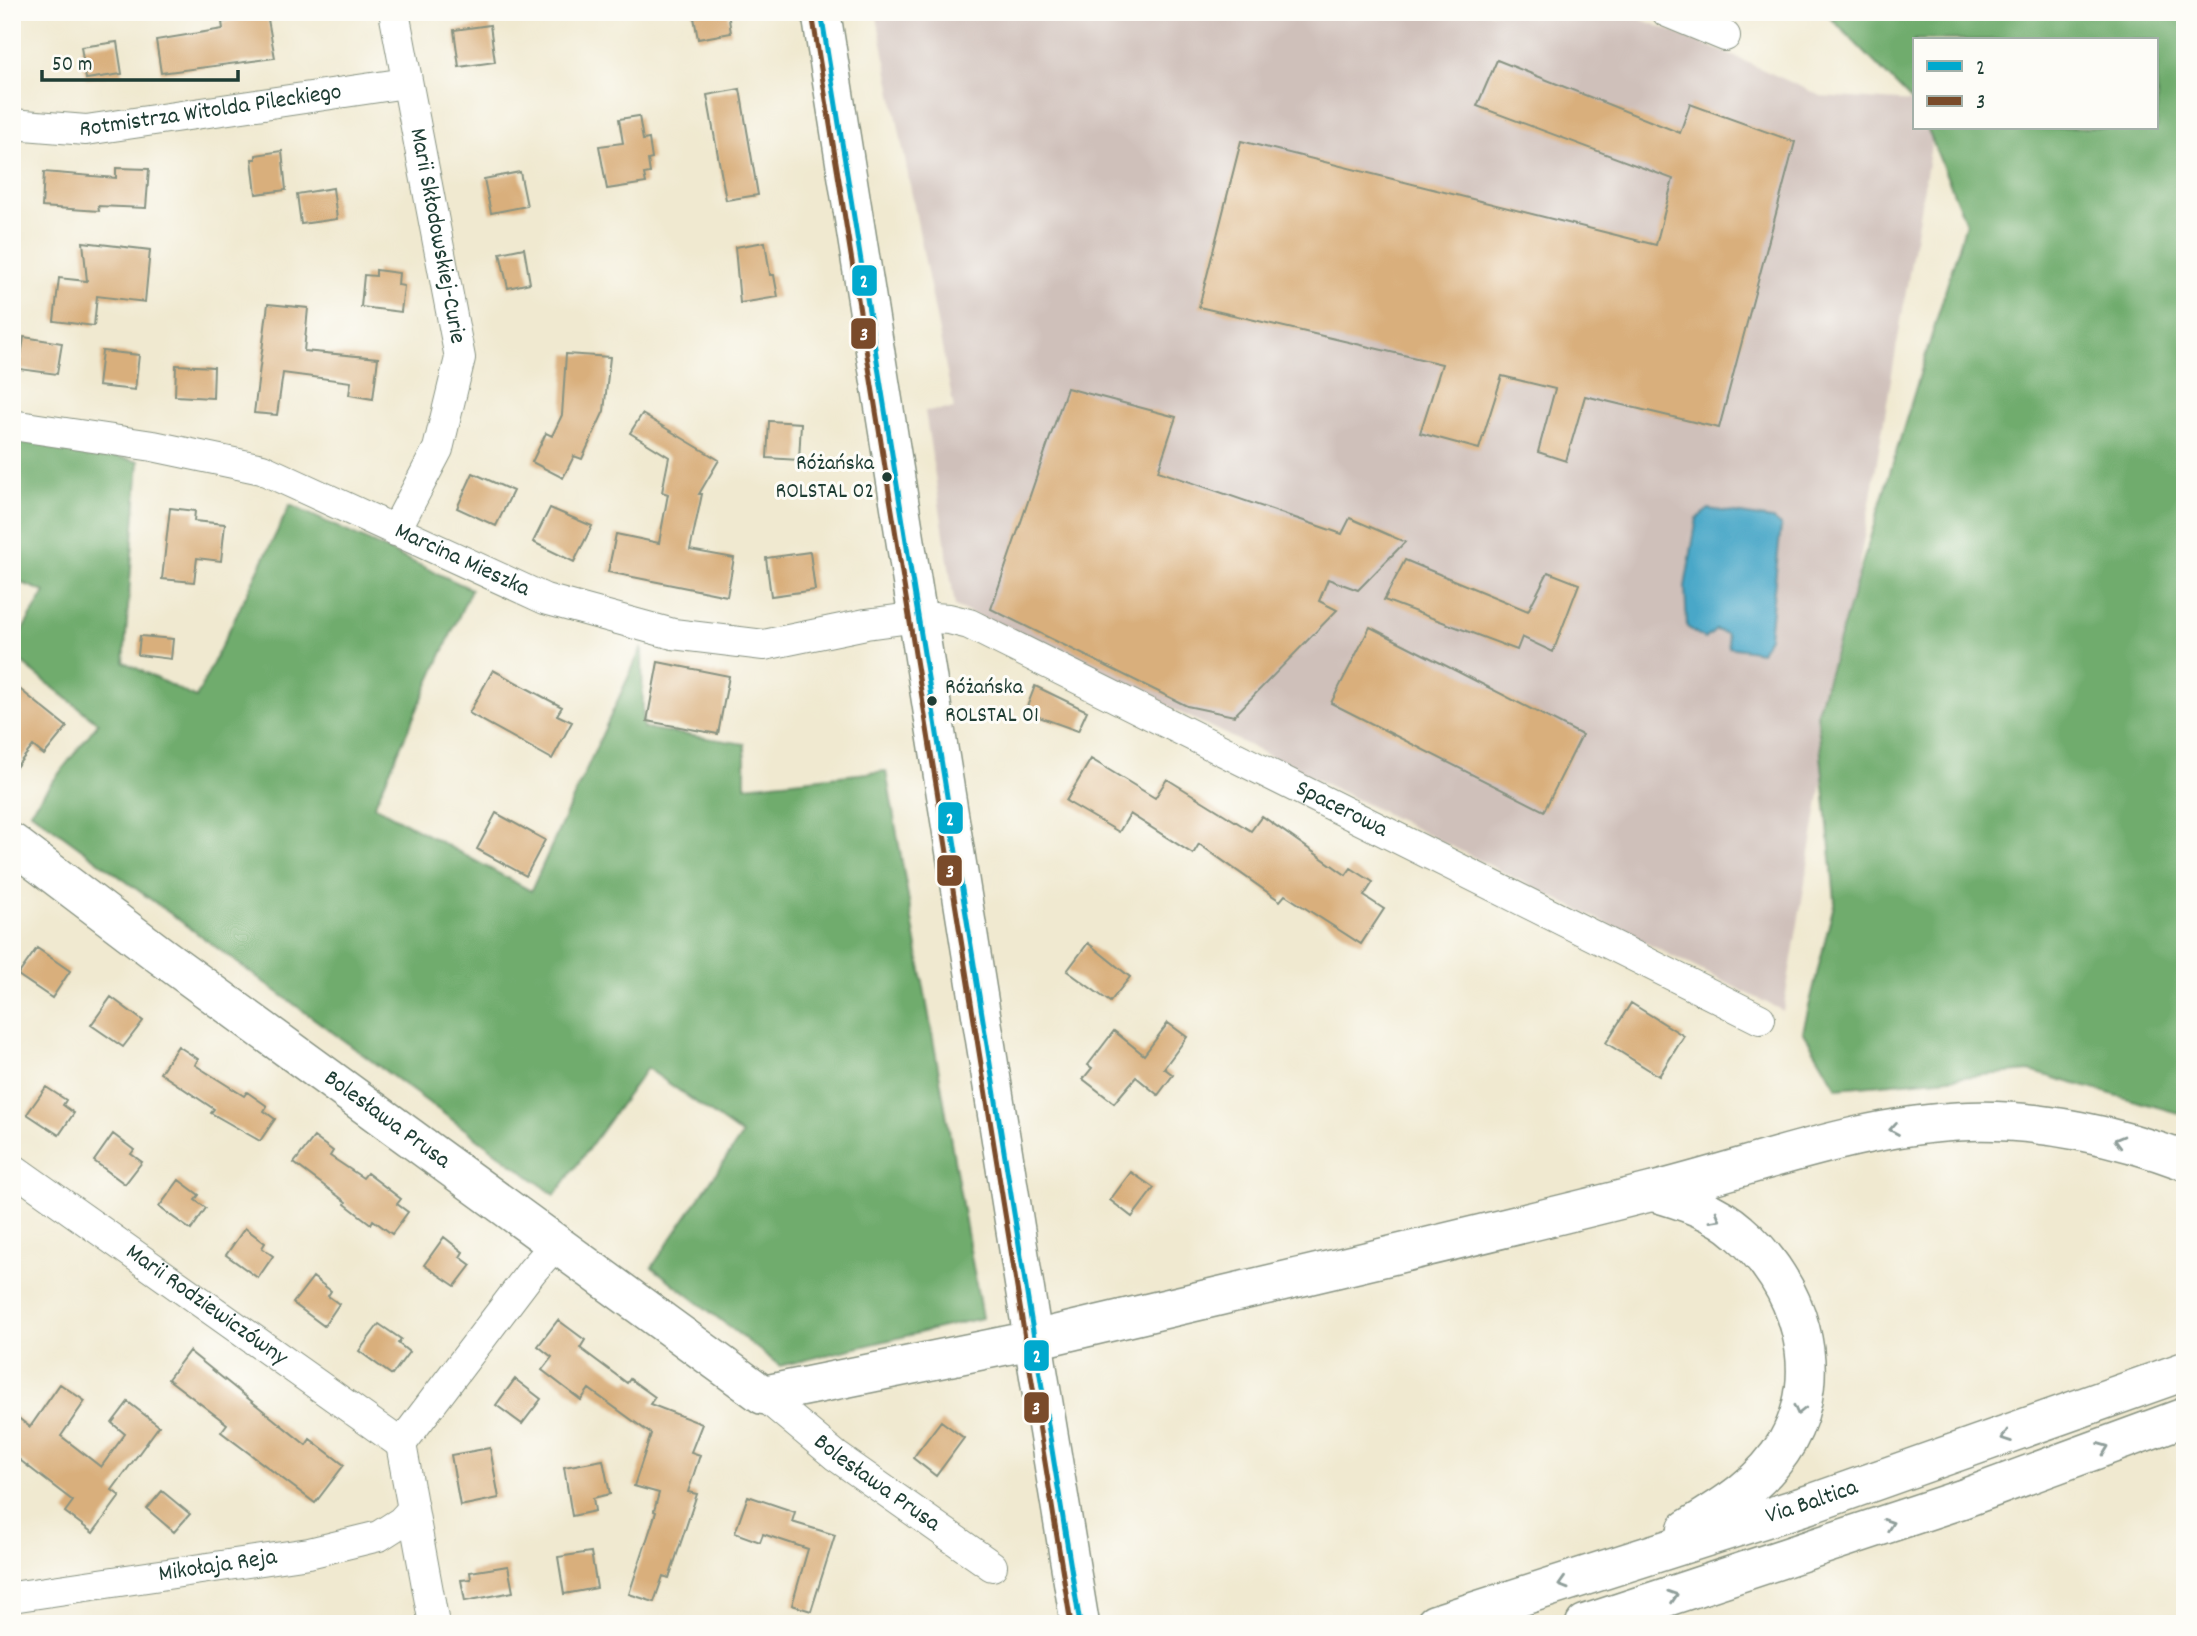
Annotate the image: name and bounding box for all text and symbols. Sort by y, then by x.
scale bar [42,38,238,82]
legend [1913,38,2158,130]
text: 50 m [52,51,92,81]
text: 2 [1976,55,1985,85]
street label: Rotmistrza Witolda Pileckiego [78,76,344,147]
text: 3 [1976,89,1985,119]
street label: Marii Skłodowskiej-Curie [400,125,474,347]
line badge: 2 [851,264,878,297]
text: 2 [860,270,868,297]
line badge: 3 [850,317,877,350]
text: 3 [860,323,868,350]
place label: Różańska ROLSTAL 02 [776,449,875,508]
marker: Różańska ROLSTAL 02 [880,470,894,484]
street label: Marcina Mieszka [389,515,536,607]
place label: Różańska ROLSTAL 01 [945,673,1039,732]
marker: Różańska ROLSTAL 01 [925,694,939,708]
street label: Spacerowa [1289,772,1394,848]
line badge: 2 [937,801,964,835]
text: 2 [946,808,954,835]
line badge: 3 [936,854,963,887]
text: 3 [946,860,954,887]
street label: Bolesława Prusa [316,1062,458,1179]
one-way arrow [1888,1121,1900,1136]
one-way arrow [2113,1135,2125,1149]
one-way arrow [1708,1209,1721,1222]
street label: Marii Rodziewiczówny [118,1236,295,1376]
line badge: 2 [1023,1339,1050,1372]
text: 2 [1033,1345,1041,1372]
line badge: 3 [1023,1391,1050,1424]
text: 3 [1032,1397,1040,1424]
one-way arrow [1793,1404,1807,1416]
street label: Bolesława Prusa [805,1426,947,1542]
one-way arrow [2000,1429,2012,1443]
one-way arrow [2097,1442,2109,1456]
street label: Via Baltica [1762,1471,1863,1534]
one-way arrow [1883,1518,1895,1532]
street label: Mikołaja Reja [156,1541,280,1592]
one-way arrow [1558,1576,1570,1591]
one-way arrow [1667,1590,1679,1604]

